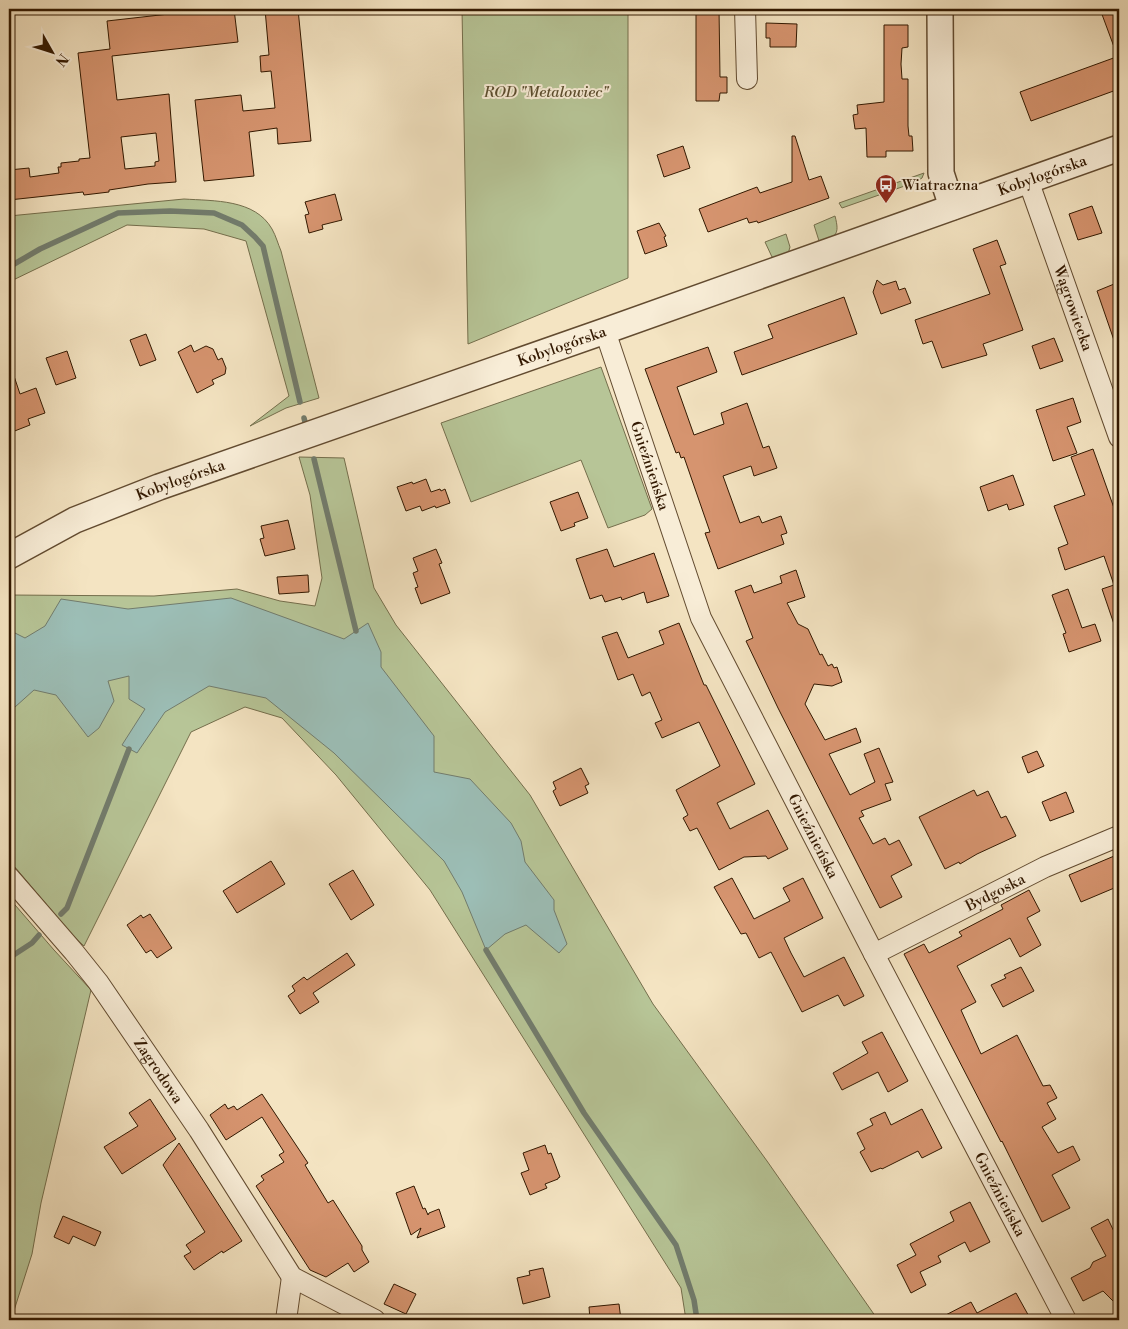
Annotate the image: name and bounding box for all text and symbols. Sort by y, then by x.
north arrow [28,28,78,78]
text: N [51,50,72,70]
park label: ROD "Metalowiec" [483,83,609,102]
street label: Kobylogórska [995,151,1090,200]
bus stop icon: Wiatraczna [874,173,898,204]
place label: Wiatraczna [901,176,979,195]
street label: Wągrowiecka [1049,262,1097,354]
street label: Kobylogórska [515,322,609,370]
street label: Gnieźnieńska [626,419,674,513]
street label: Kobylogórska [133,455,228,505]
street label: Gnieźnieńska [784,791,843,882]
street label: Bydgoska [961,869,1029,916]
street label: Zagrodowa [130,1034,188,1107]
street label: Gnieźnieńska [970,1149,1030,1240]

